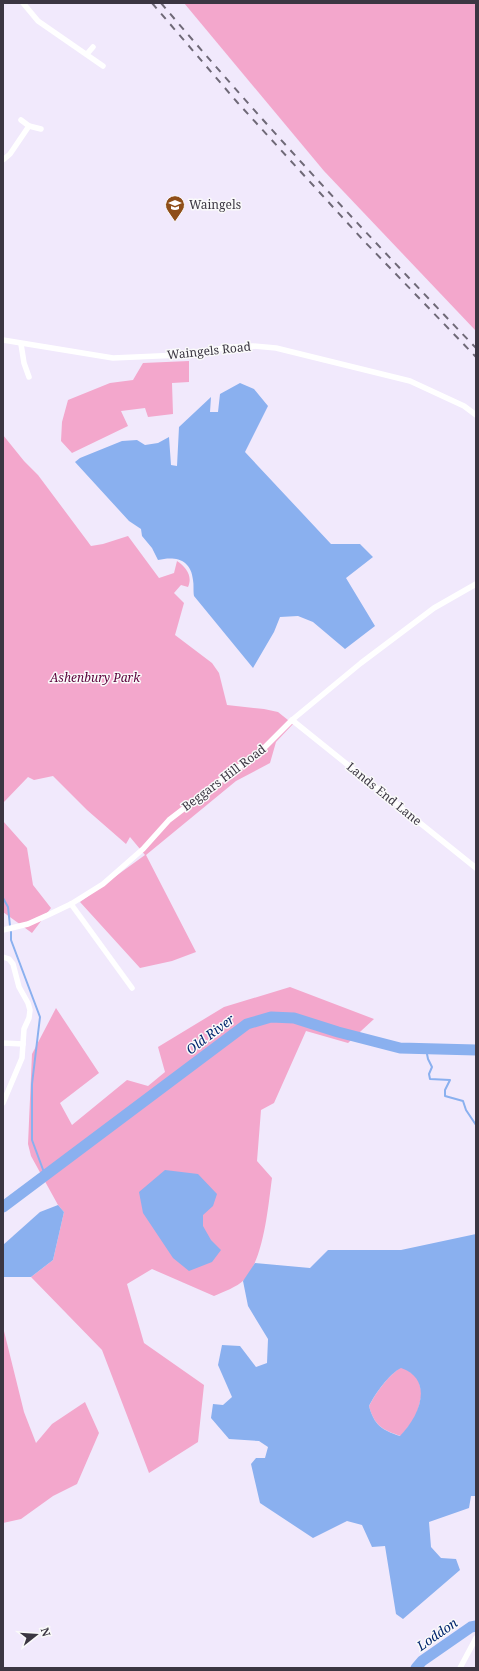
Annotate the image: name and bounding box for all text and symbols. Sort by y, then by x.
school or university icon: Waingels [164,194,186,222]
place label: Waingels [189,196,241,213]
street label: Waingels Road [166,338,252,363]
park label: Ashenbury Park [49,669,141,686]
street label: Beggars Hill Road [178,740,270,815]
street label: Lands End Lane [343,758,425,829]
water label: Old River [182,1009,239,1058]
water label: Loddon [412,1613,461,1655]
north arrow [16,1615,56,1655]
text: N [38,1626,55,1639]

